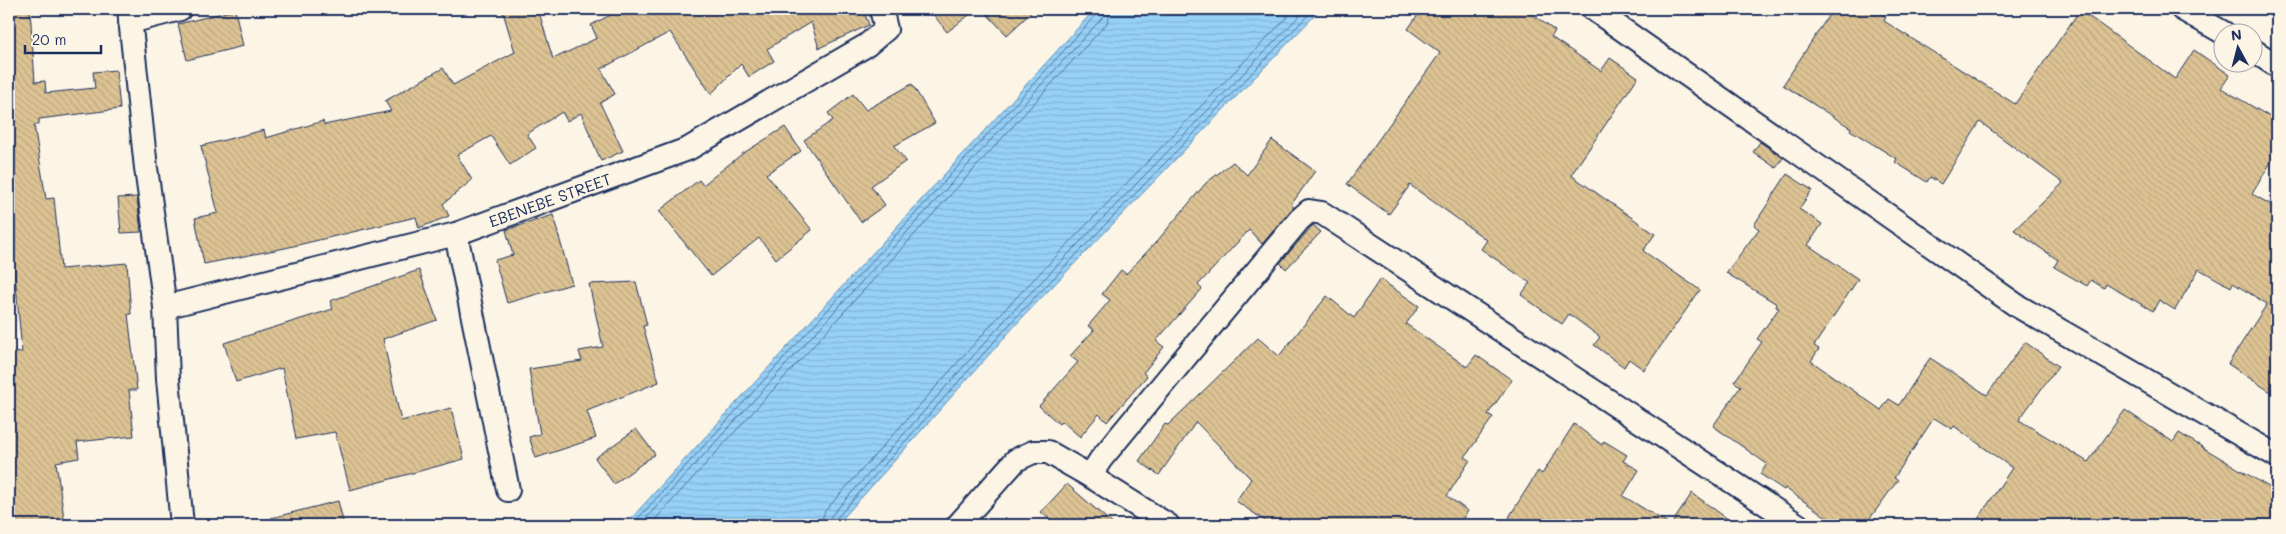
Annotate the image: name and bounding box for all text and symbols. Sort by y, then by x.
scale bar [25,22,101,54]
north arrow [2214,22,2264,72]
text: N [2230,25,2243,45]
text: 20 m [32,29,66,49]
street label: EBENEBE STREET [486,168,614,231]

